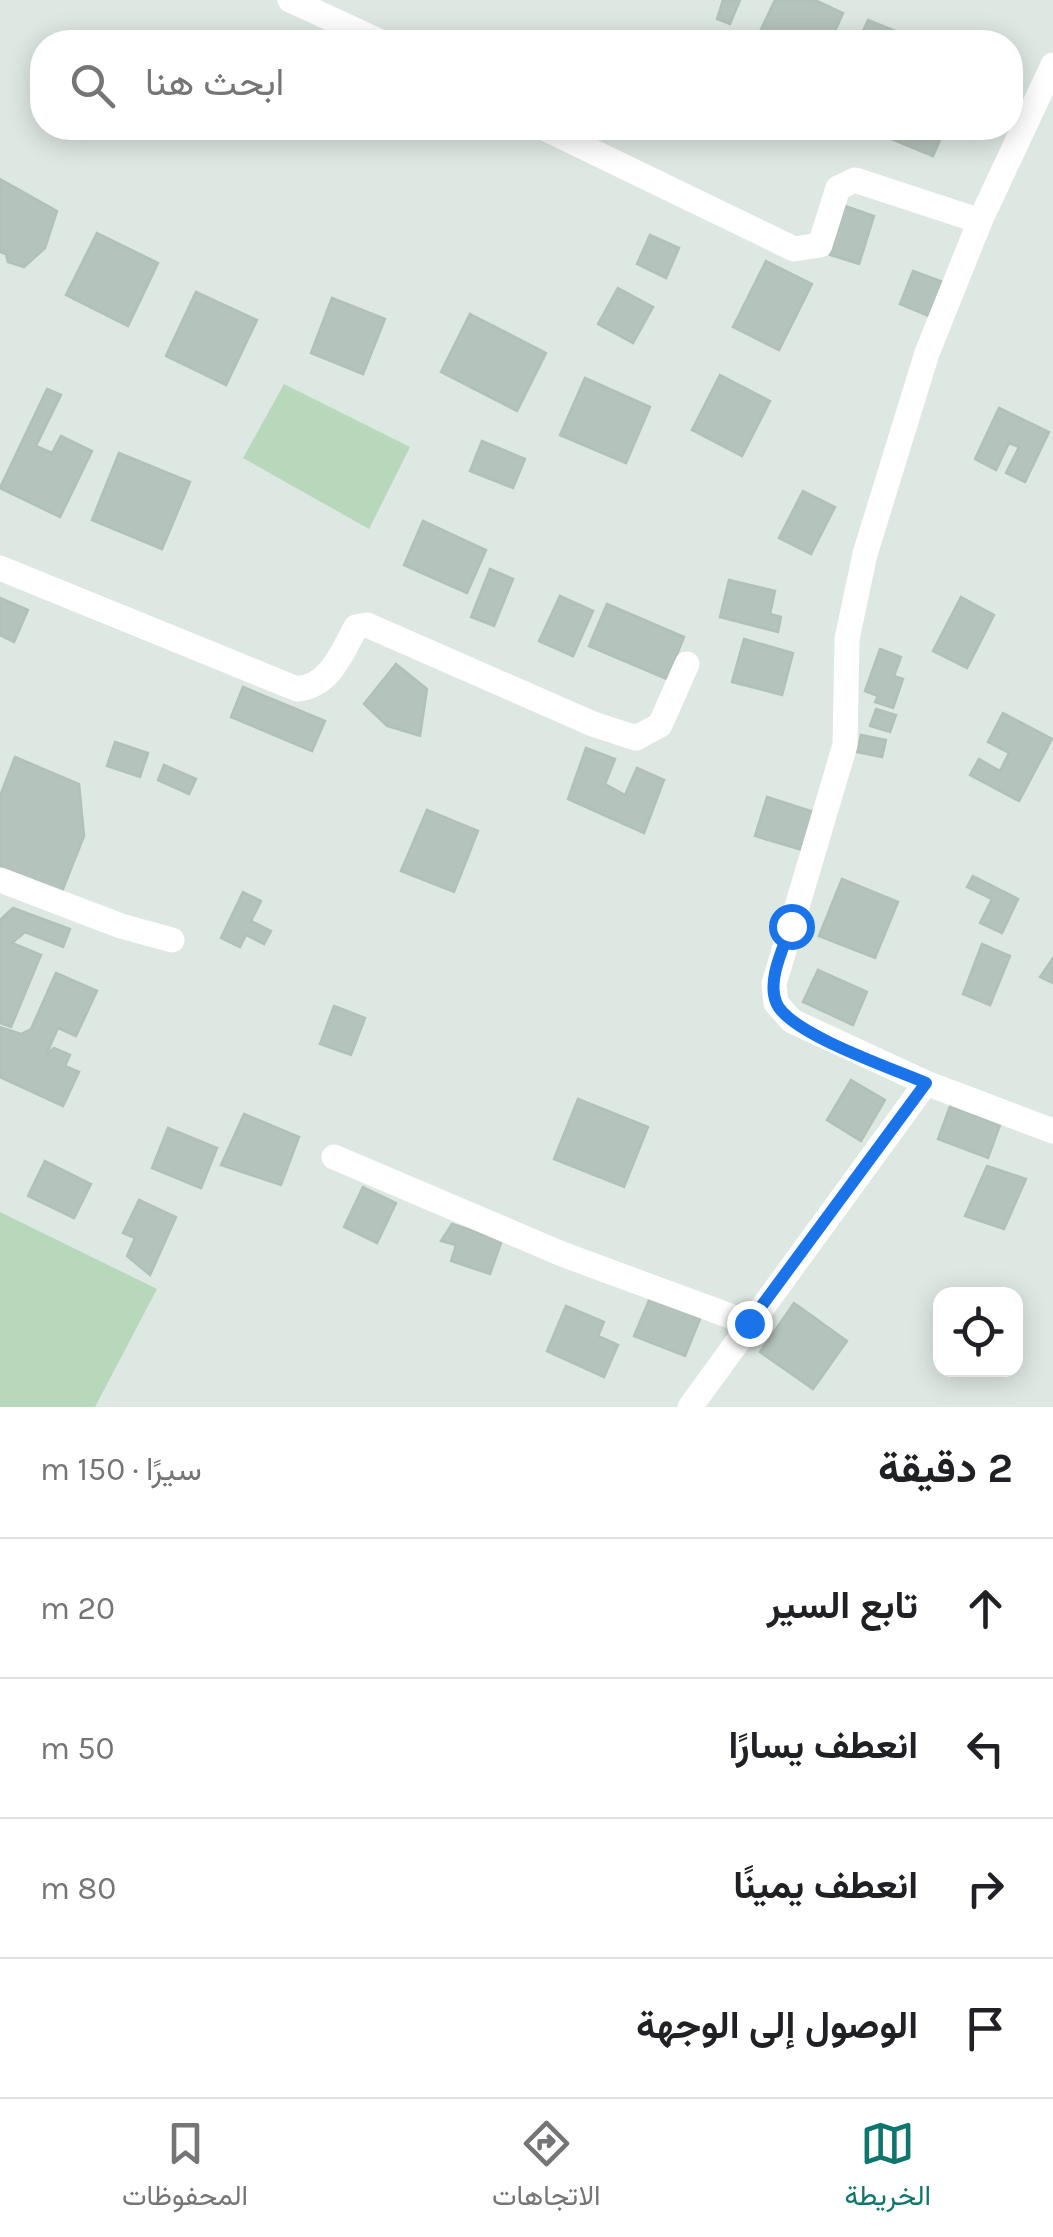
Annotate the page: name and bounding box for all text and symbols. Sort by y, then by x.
search box [30,30,1023,140]
icon: search [65,58,120,113]
text: ابحث هنا [145,60,284,105]
route start [769,904,815,950]
map controls [933,1287,1023,1377]
button: locate [933,1287,1023,1377]
route end [727,1301,773,1347]
text: 2 دقيقة [878,1443,1013,1493]
text: سيرًا · 150 m [40,1451,202,1488]
icon: ahead [958,1581,1013,1636]
text: تابع السير [767,1583,918,1628]
text: 20 m [40,1590,115,1627]
icon: left [958,1721,1013,1776]
text: انعطف يسارًا [729,1723,918,1768]
text: 50 m [40,1730,115,1767]
icon: right [958,1861,1013,1916]
text: انعطف يمينًا [733,1863,918,1908]
text: 80 m [40,1870,116,1907]
icon: arrive [958,2001,1013,2056]
text: الوصول إلى الوجهة [636,2003,918,2048]
tab: المحفوظات [122,2116,248,2220]
tab: الاتجاهات [492,2116,601,2220]
tab: الخريطة [844,2116,931,2220]

